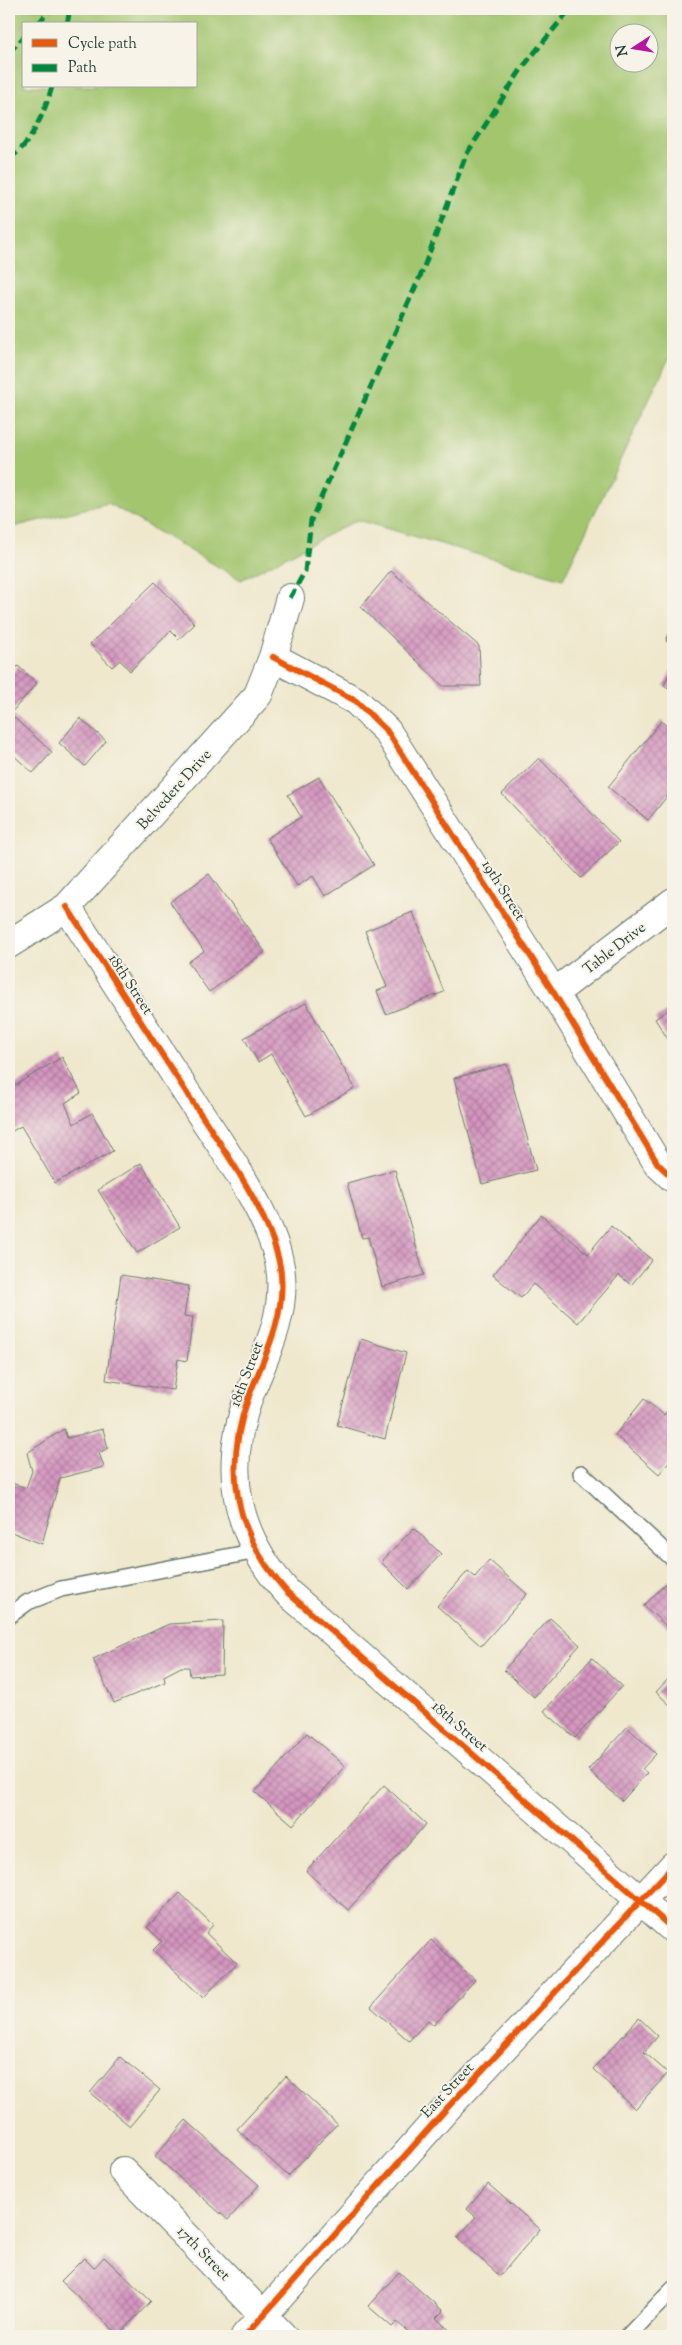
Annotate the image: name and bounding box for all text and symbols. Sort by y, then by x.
legend [22,22,198,88]
north arrow [610,22,660,72]
text: Cycle path [68,34,137,55]
text: N [612,43,634,58]
text: Path [68,58,97,79]
street label: Belvedere Drive [133,745,217,835]
street label: 19th Street [476,856,530,925]
street label: Table Drive [579,918,651,980]
street label: 18th Street [102,950,157,1019]
street label: 18th Street [225,1339,269,1410]
street label: 18th Street [426,1697,492,1758]
street label: East Street [417,2059,479,2123]
street label: 17th Street [172,2222,234,2286]

